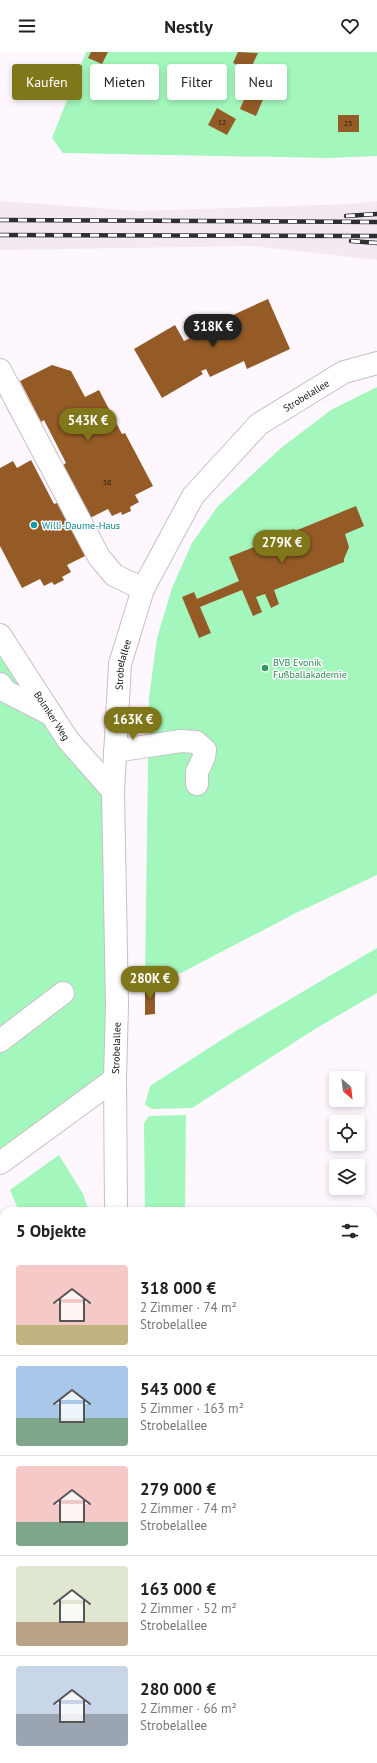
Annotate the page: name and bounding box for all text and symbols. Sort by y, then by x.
icon: menu [16,15,38,37]
text: Nestly [164,15,213,38]
icon: heart [339,15,361,37]
chip: Kaufen [12,64,82,100]
chip: Mieten [90,64,159,100]
chip: Filter [167,64,227,100]
chip: Neu [235,64,287,100]
house number: 12 [218,117,226,127]
house number: 25 [344,118,352,128]
pin: 318K € [180,314,246,348]
text: 318K € [193,318,233,335]
street label: Strobelallee [281,377,332,415]
pin: 543K € [55,408,121,442]
text: 543K € [68,412,108,429]
house number: 58 [103,477,111,487]
place label: Willi-Daume-Haus [42,519,120,532]
marker: Willi-Daume-Haus [29,520,39,530]
pin: 279K € [249,530,315,564]
text: 279K € [262,534,302,551]
street label: Strobelallee [113,638,134,691]
place label: BVB Evonik Fußballakademie [273,656,347,681]
marker: BVB Evonik Fußballakademie [260,663,270,673]
street label: Bolmker Weg [31,689,72,743]
pin: 163K € [100,707,166,741]
text: 163K € [113,711,153,728]
pin: 280K € [117,966,183,1000]
text: 280K € [130,970,170,987]
street label: Strobelallee [109,1022,124,1074]
north arrow [329,1071,365,1107]
map controls [329,1071,365,1195]
button: locate [329,1115,365,1151]
button: layers [329,1159,365,1195]
text: 5 Objekte [16,1220,86,1242]
icon: filters [339,1220,361,1242]
text: 318 000 € [140,1277,216,1299]
icon: home [48,1281,96,1329]
text: 2 Zimmer · 74 m² [140,1299,237,1316]
text: Strobelallee [140,1316,207,1333]
text: 543 000 € [140,1378,216,1400]
icon: home [48,1382,96,1430]
text: 5 Zimmer · 163 m² [140,1400,244,1417]
text: Strobelallee [140,1417,207,1434]
text: 279 000 € [140,1478,216,1500]
icon: home [48,1482,96,1530]
text: 2 Zimmer · 74 m² [140,1500,237,1517]
text: Strobelallee [140,1517,207,1534]
text: 163 000 € [140,1578,216,1600]
icon: home [48,1582,96,1630]
text: 2 Zimmer · 52 m² [140,1600,237,1617]
text: Strobelallee [140,1617,207,1634]
text: 280 000 € [140,1678,216,1700]
icon: home [48,1682,96,1730]
text: 2 Zimmer · 66 m² [140,1700,237,1717]
text: Strobelallee [140,1717,207,1734]

